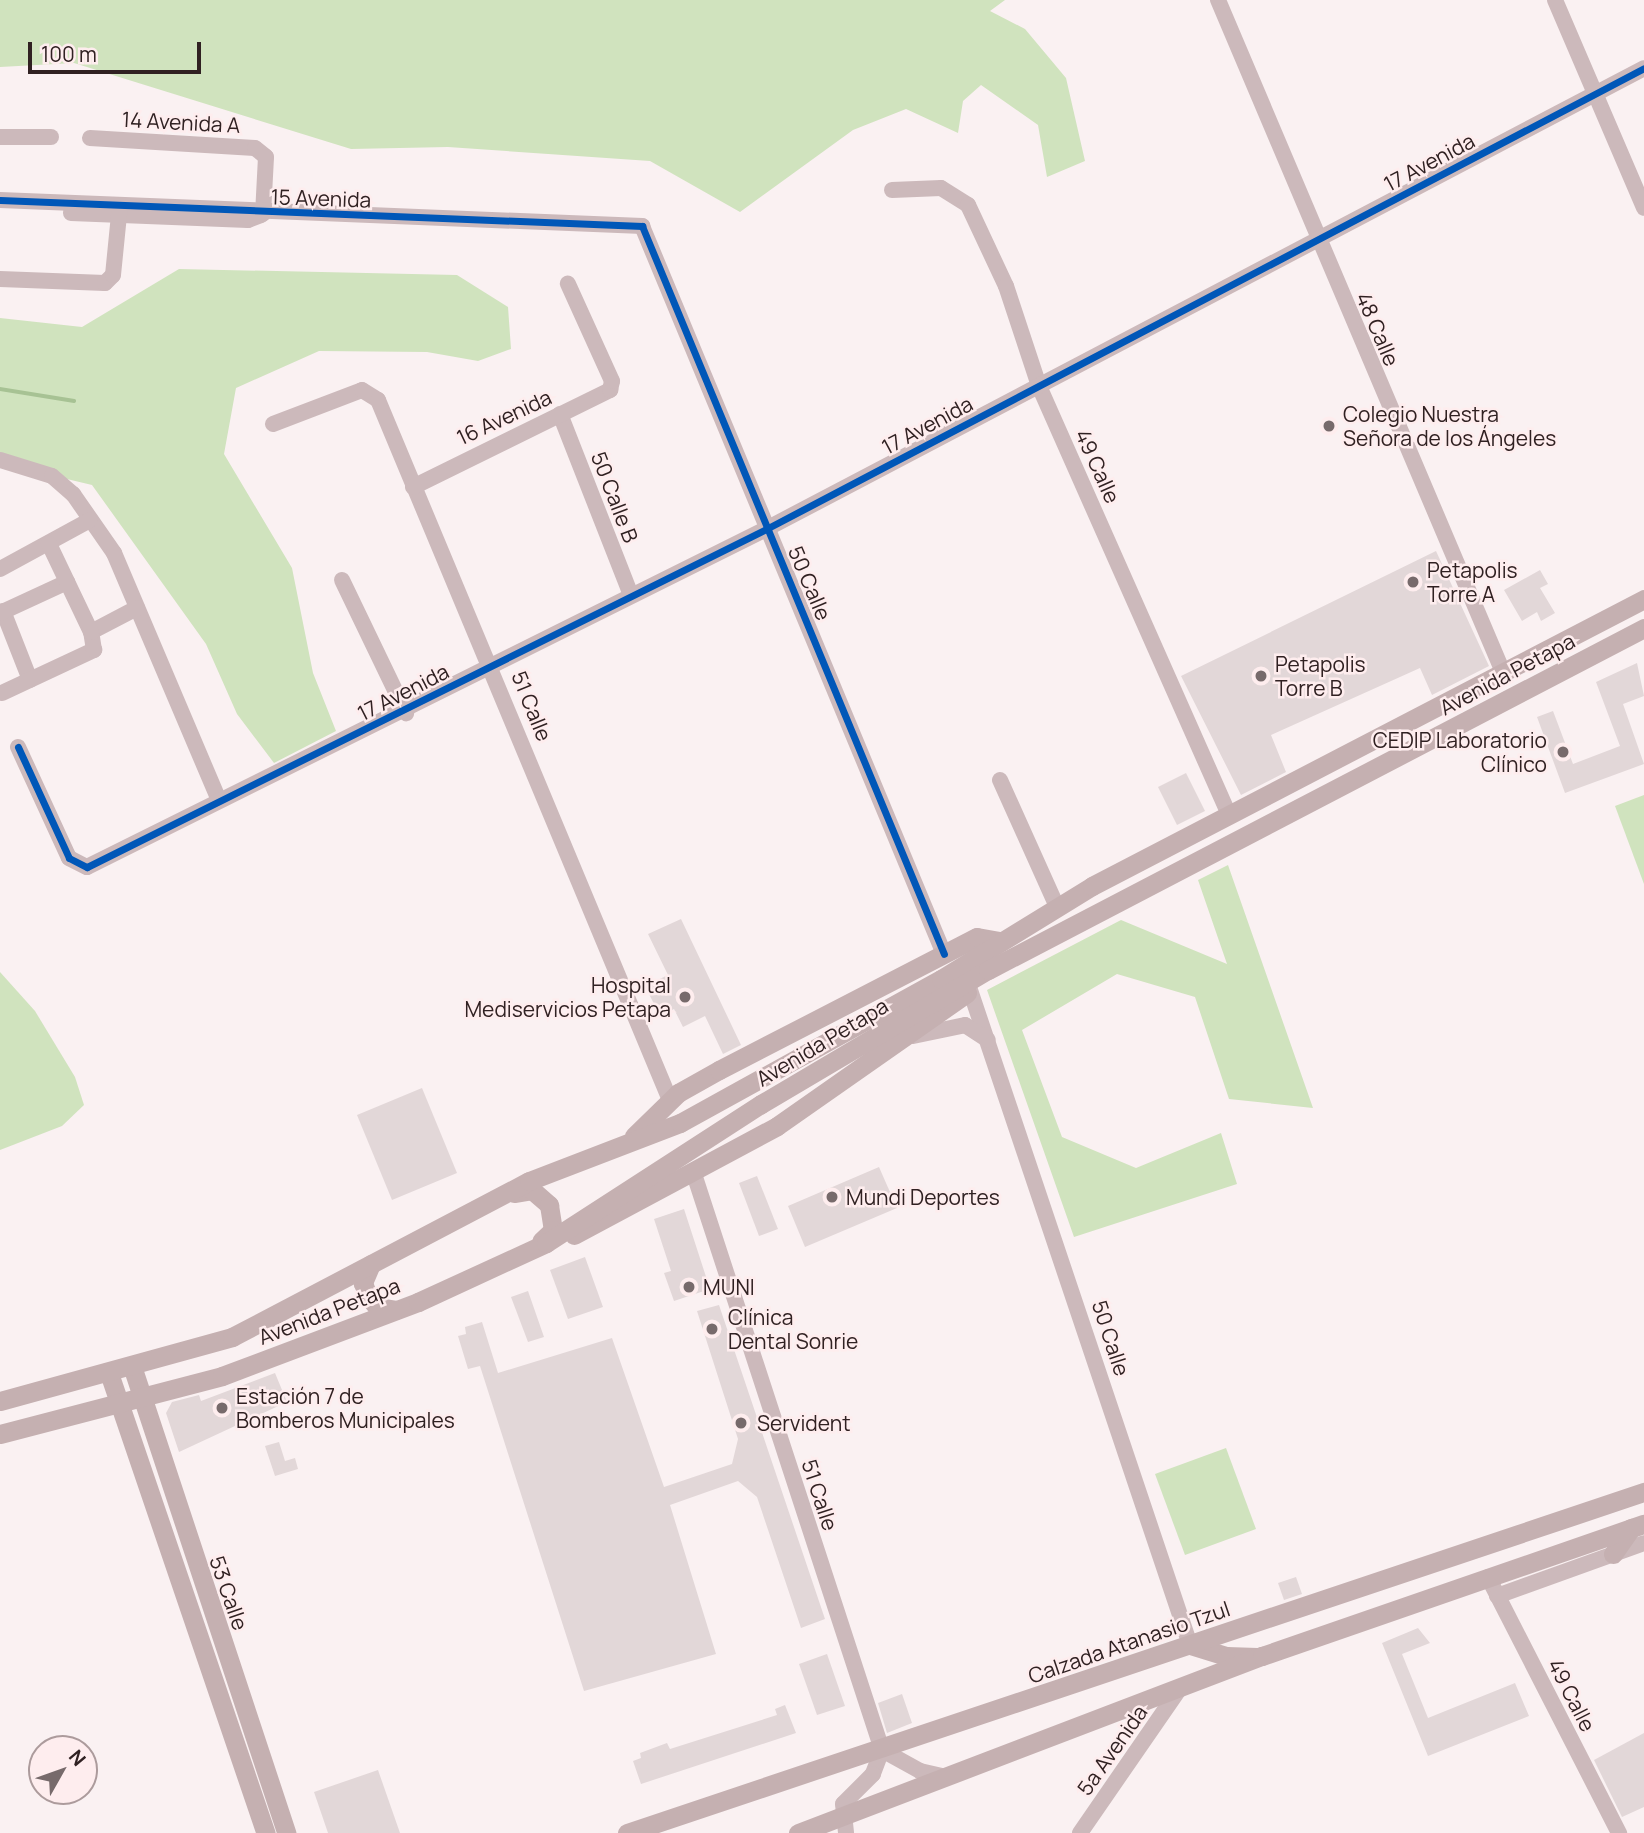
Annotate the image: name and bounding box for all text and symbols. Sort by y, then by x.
scale bar [32,28,205,72]
text: 100 m [41,40,97,68]
street label: 14 Avenida A [121,106,241,138]
street label: 17 Avenida [1379,128,1479,196]
street label: 15 Avenida [270,184,372,212]
street label: 48 Calle [1351,288,1405,370]
street label: 16 Avenida [453,384,555,450]
street label: 17 Avenida [877,391,977,459]
place label: Colegio Nuestra Señora de los Ángeles [1343,401,1556,451]
marker: Colegio Nuestra Señora de los Ángeles [1321,418,1337,434]
street label: 49 Calle [1071,425,1125,507]
street label: 50 Calle B [586,448,644,546]
street label: 50 Calle [783,542,837,624]
place label: Petapolis Torre A [1427,557,1518,607]
marker: Petapolis Torre A [1405,574,1421,590]
street label: Avenida Petapa [1435,628,1579,720]
place label: Petapolis Torre B [1275,651,1366,701]
street label: 17 Avenida [353,658,453,726]
street label: 51 Calle [507,667,557,745]
marker: Petapolis Torre B [1253,668,1269,684]
place label: CEDIP Laboratorio Clínico [1373,727,1547,777]
marker: CEDIP Laboratorio Clínico [1553,742,1573,762]
place label: Hospital Mediservicios Petapa [464,972,671,1022]
marker: Hospital Mediservicios Petapa [677,989,693,1005]
street label: Avenida Petapa [751,993,893,1091]
place label: Mundi Deportes [846,1184,1000,1210]
marker: Mundi Deportes [824,1189,840,1205]
street label: Avenida Petapa [255,1272,403,1350]
place label: MUNI [703,1274,755,1300]
marker: MUNI [681,1279,697,1295]
street label: 50 Calle [1087,1297,1135,1379]
place label: Clínica Dental Sonrie [728,1304,858,1354]
marker: Clínica Dental Sonrie [702,1319,722,1339]
place label: Estación 7 de Bomberos Municipales [236,1383,455,1433]
marker: Estación 7 de Bomberos Municipales [214,1400,230,1416]
place label: Servident [757,1410,851,1436]
marker: Servident [731,1413,751,1433]
street label: 51 Calle [797,1456,843,1534]
street label: 53 Calle [205,1553,253,1633]
street label: Calzada Atanasio Tzul [1025,1596,1233,1688]
street label: 49 Calle [1543,1654,1601,1736]
street label: 5a Avenida [1072,1700,1152,1800]
north arrow [28,1735,98,1805]
text: N [63,1744,92,1771]

